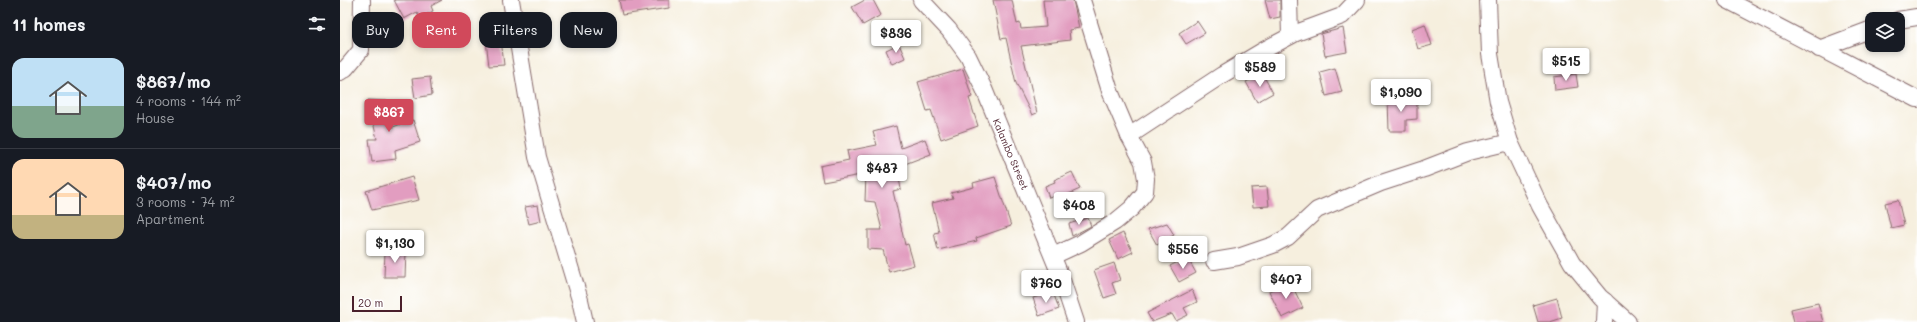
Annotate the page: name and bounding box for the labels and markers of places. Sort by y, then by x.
pin: $836 [872,20,920,54]
pin: $515 [1542,48,1590,82]
pin: $589 [1236,54,1284,88]
pin: $1,090 [1368,79,1434,113]
pin: $867 [365,99,413,133]
pin: $487 [858,155,906,189]
pin: $408 [1055,192,1103,226]
pin: $1,130 [362,230,428,264]
pin: $556 [1159,236,1207,270]
pin: $407 [1262,266,1310,300]
pin: $760 [1022,270,1070,304]

